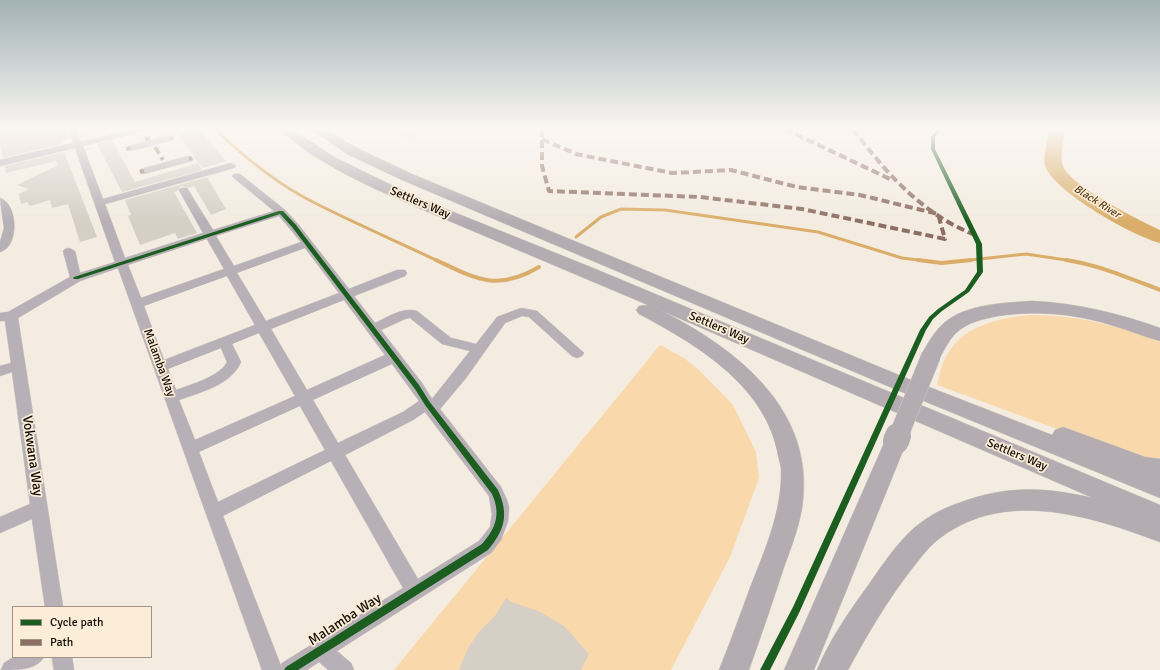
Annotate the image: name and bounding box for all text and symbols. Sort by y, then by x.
water label: Black River [1071,183,1123,221]
street label: Settlers Way [388,184,452,222]
street label: Settlers Way [687,309,751,347]
street label: Malamba Way [140,327,178,399]
street label: Vokwana Way [18,415,46,497]
street label: Settlers Way [985,436,1049,474]
street label: Malamba Way [306,590,384,650]
legend [12,606,152,658]
text: Cycle path [50,615,103,630]
text: Path [50,635,73,650]

